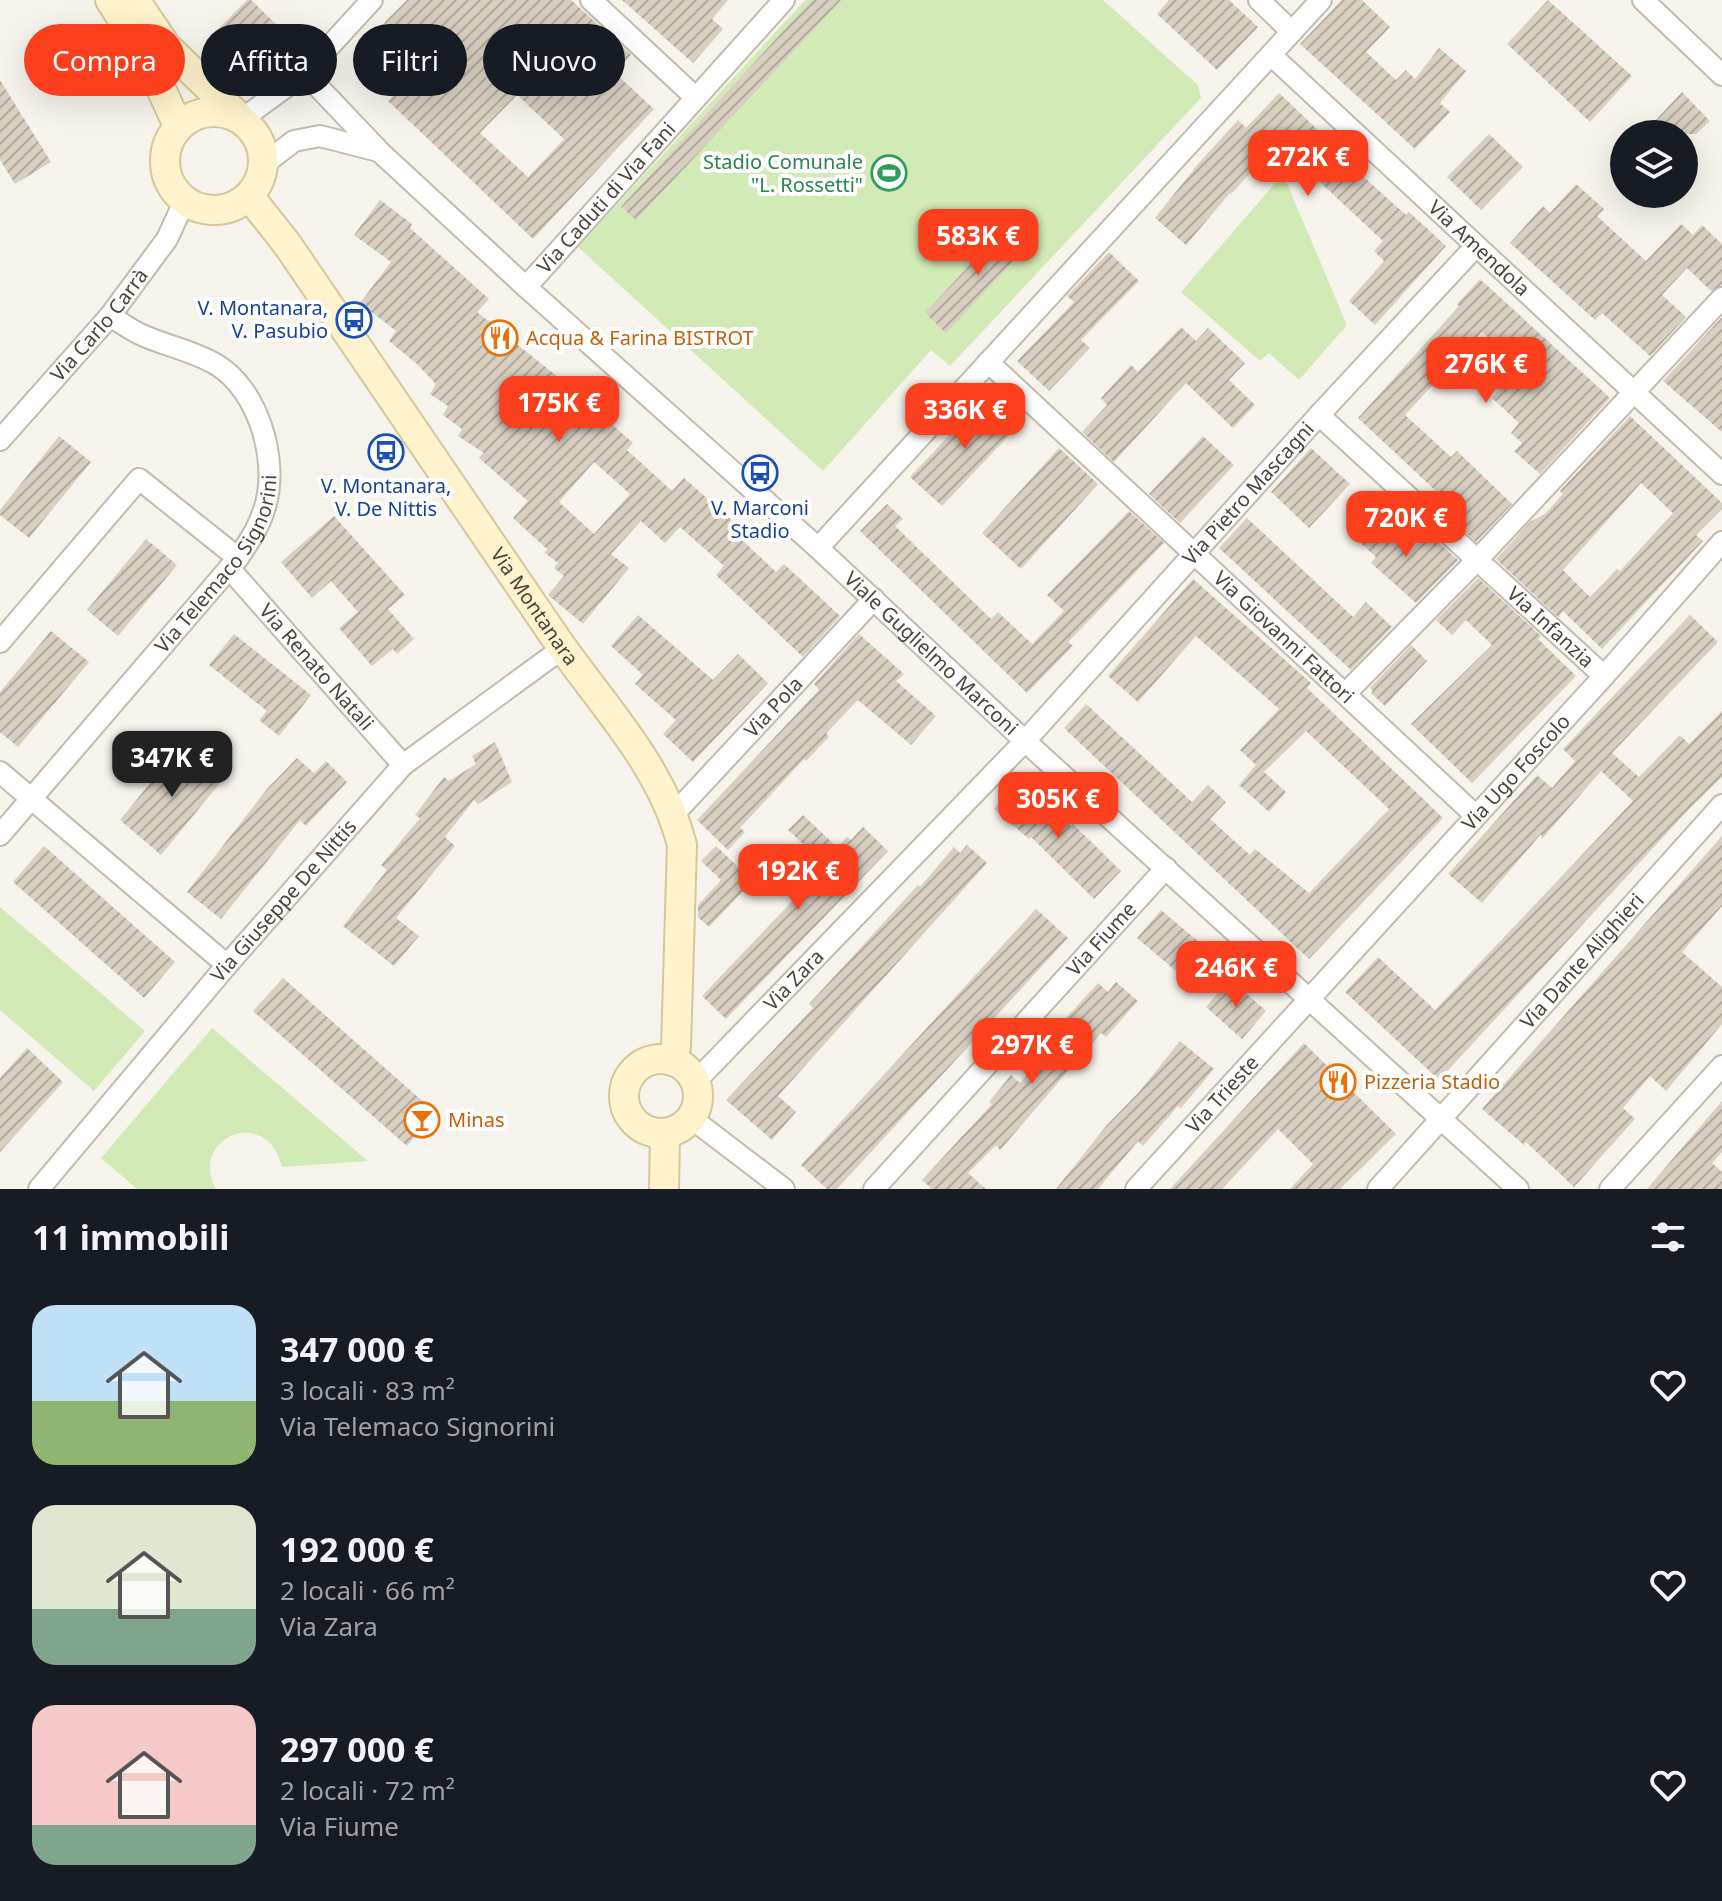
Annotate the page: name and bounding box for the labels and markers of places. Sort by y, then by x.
pin: 272K € [1243,130,1373,198]
place label: Stadio Comunale "L. Rossetti" [703,148,863,198]
sports icon: Stadio Comunale "L. Rossetti" [870,154,908,192]
pin: 583K € [913,209,1043,277]
place label: V. Montanara, V. Pasubio [197,294,328,344]
bus stop icon: V. Montanara, V. Pasubio [335,301,373,339]
restaurant icon: Acqua & Farina BISTROT [481,319,519,357]
place label: Acqua & Farina BISTROT [526,324,754,351]
pin: 276K € [1421,337,1551,405]
pin: 175K € [494,376,624,444]
pin: 336K € [900,383,1030,451]
bus stop icon: V. Montanara, V. De Nittis [367,433,405,471]
bus stop icon: V. Marconi Stadio [741,454,779,492]
place label: V. Montanara, V. De Nittis [321,472,451,522]
pin: 720K € [1341,491,1471,559]
place label: V. Marconi Stadio [711,494,809,544]
pin: 347K € [107,731,237,799]
pin: 305K € [993,772,1123,840]
pin: 192K € [733,844,863,912]
pin: 246K € [1171,941,1301,1009]
pin: 297K € [967,1018,1097,1086]
restaurant icon: Pizzeria Stadio [1319,1063,1357,1101]
place label: Pizzeria Stadio [1364,1068,1500,1095]
bar icon: Minas [403,1101,441,1139]
place label: Minas [448,1106,504,1133]

